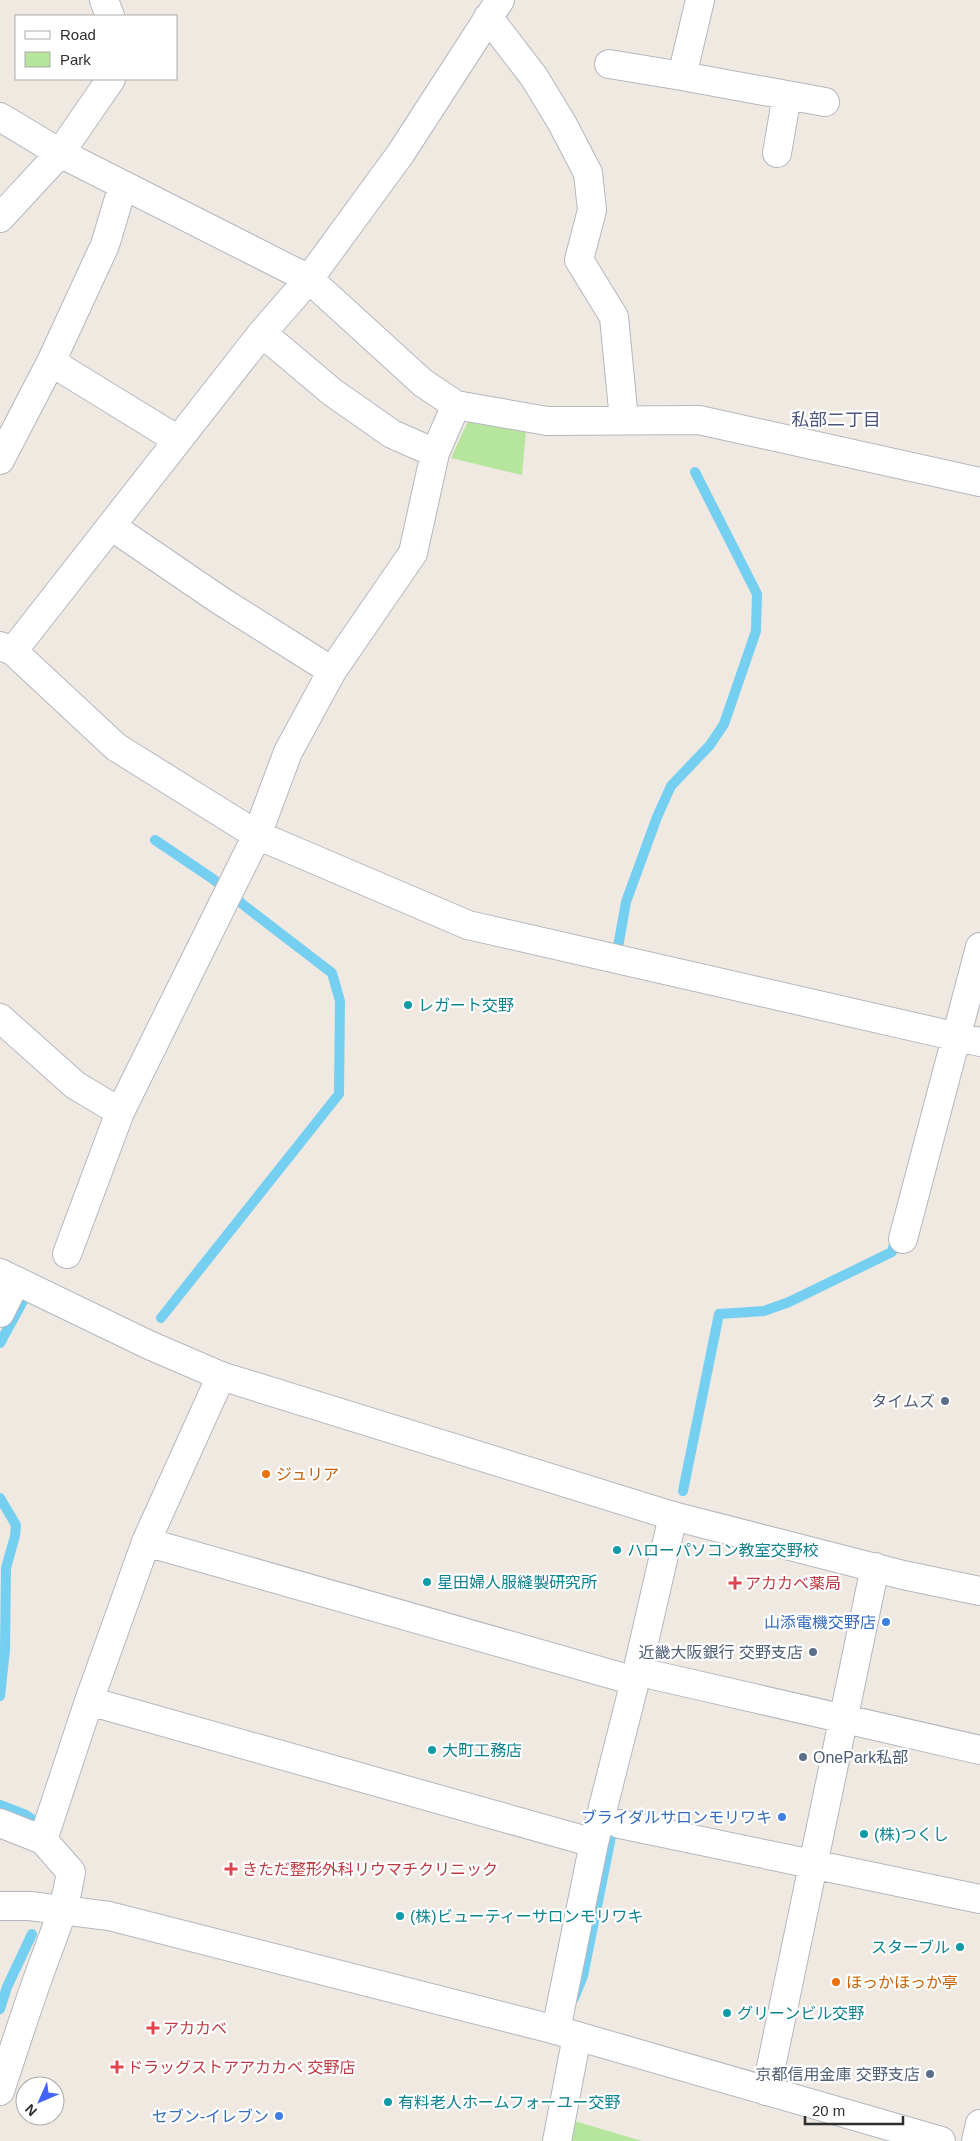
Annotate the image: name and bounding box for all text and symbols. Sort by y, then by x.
legend [15,15,178,80]
text: Road [60,26,96,43]
text: Park [60,51,91,68]
district label: 私部二丁目 [791,410,881,430]
place label: レガート交野 [418,997,514,1014]
marker: レガート交野 [402,999,414,1011]
place label: タイムズ [871,1393,935,1410]
marker: タイムズ [939,1395,951,1407]
place label: ジュリア [276,1466,339,1483]
marker: ジュリア [260,1468,272,1480]
place label: ハローパソコン教室交野校 [627,1542,819,1559]
marker: ハローパソコン教室交野校 [611,1544,623,1556]
place label: 星田婦人服縫製研究所 [437,1574,597,1591]
place label: アカカベ薬局 [745,1575,841,1592]
marker: 星田婦人服縫製研究所 [421,1576,433,1588]
marker: アカカベ薬局 [729,1577,741,1589]
place label: 山添電機交野店 [764,1614,876,1631]
marker: 山添電機交野店 [880,1616,892,1628]
place label: 近畿大阪銀行 交野支店 [639,1644,803,1661]
marker: 近畿大阪銀行 交野支店 [807,1646,819,1658]
place label: 大町工務店 [442,1742,522,1759]
marker: 大町工務店 [426,1744,438,1756]
place label: OnePark私部 [813,1749,908,1766]
marker: OnePark私部 [797,1751,809,1763]
place label: ブライダルサロンモリワキ [581,1809,772,1826]
marker: ブライダルサロンモリワキ [776,1811,788,1823]
place label: (株)つくし [874,1826,949,1843]
marker: (株)つくし [858,1828,870,1840]
place label: きただ整形外科リウマチクリニック [242,1861,498,1878]
marker: きただ整形外科リウマチクリニック [224,1862,238,1876]
place label: (株)ビューティーサロンモリワキ [410,1908,643,1925]
marker: (株)ビューティーサロンモリワキ [394,1910,406,1922]
place label: スターブル [871,1939,950,1956]
marker: スターブル [954,1941,966,1953]
place label: ほっかほっか亭 [846,1974,958,1991]
marker: ほっかほっか亭 [830,1976,842,1988]
place label: グリーンビル交野 [737,2005,864,2022]
marker: グリーンビル交野 [721,2007,733,2019]
place label: アカカベ [163,2020,227,2037]
marker: アカカベ [147,2022,159,2034]
place label: ドラッグストアアカカベ 交野店 [127,2059,355,2076]
marker: ドラッグストアアカカベ 交野店 [111,2061,123,2073]
place label: 京都信用金庫 交野支店 [756,2066,920,2083]
marker: 京都信用金庫 交野支店 [924,2068,936,2080]
north arrow [15,2076,65,2126]
place label: 有料老人ホームフォーユー交野 [398,2094,621,2111]
scale bar [805,2094,902,2126]
marker: 有料老人ホームフォーユー交野 [382,2096,394,2108]
text: N [22,2101,40,2119]
text: 20 m [812,2102,845,2119]
place label: セブン-イレブン [152,2108,269,2125]
marker: セブン-イレブン [273,2110,285,2122]

